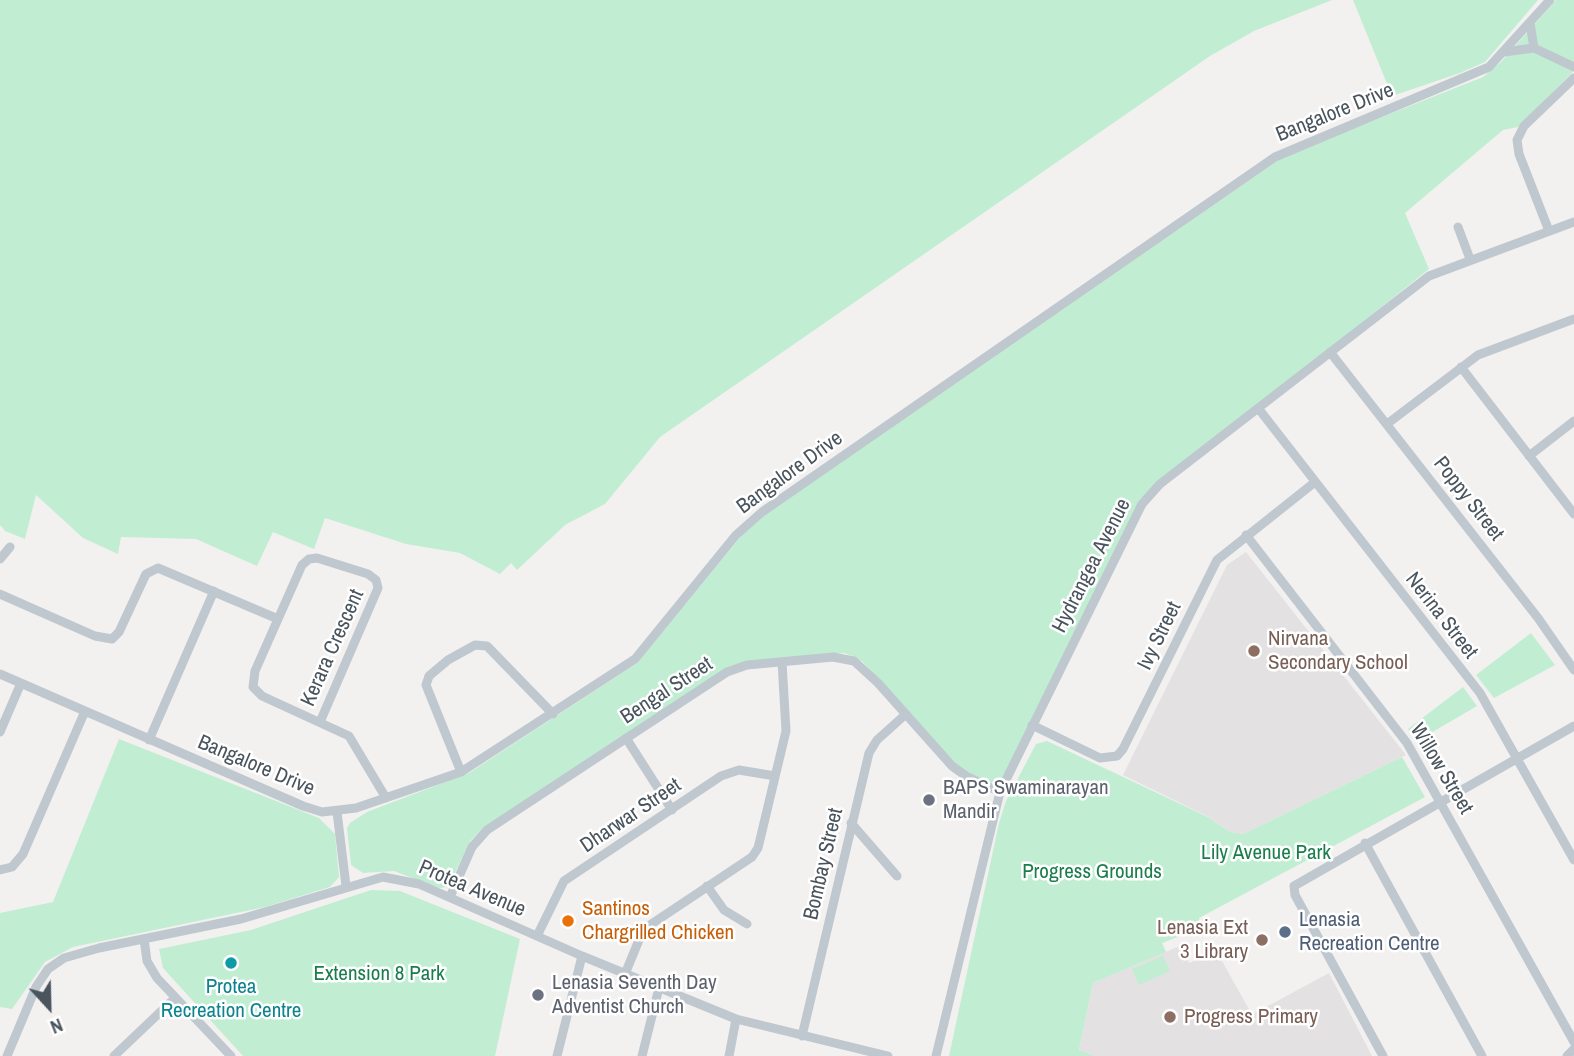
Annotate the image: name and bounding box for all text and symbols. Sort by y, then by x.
street label: Bangalore Drive [1273,78,1397,148]
street label: Bangalore Drive [732,426,848,520]
street label: Poppy Street [1427,452,1509,546]
street label: Hydrangea Avenue [1047,495,1137,637]
street label: Nerina Street [1400,568,1482,664]
street label: Kerara Crescent [296,586,370,710]
street label: Ivy Street [1133,598,1187,674]
place label: Nirvana Secondary School [1268,626,1408,676]
marker: Nirvana Secondary School [1246,643,1262,659]
street label: Bengal Street [616,652,718,730]
street label: Willow Street [1404,719,1478,819]
street label: Bangalore Drive [194,730,318,802]
street label: Dharwar Street [576,773,686,859]
place label: BAPS Swaminarayan Mandir [943,775,1109,825]
marker: BAPS Swaminarayan Mandir [921,792,937,808]
street label: Bombay Street [799,806,849,922]
park label: Lily Avenue Park [1201,840,1331,866]
street label: Protea Avenue [415,855,529,923]
park label: Progress Grounds [1022,859,1162,885]
place label: Santinos Chargrilled Chicken [582,896,734,946]
place label: Lenasia Recreation Centre [1299,907,1440,957]
marker: Santinos Chargrilled Chicken [560,913,576,929]
place label: Lenasia Ext 3 Library [1157,915,1248,965]
marker: Lenasia Recreation Centre [1277,924,1293,940]
marker: Lenasia Ext 3 Library [1254,932,1270,948]
marker: Protea Recreation Centre [223,955,239,971]
park label: Extension 8 Park [313,961,445,987]
place label: Lenasia Seventh Day Adventist Church [552,970,717,1020]
north arrow [14,972,84,1042]
place label: Protea Recreation Centre [161,974,301,1024]
marker: Lenasia Seventh Day Adventist Church [530,987,546,1003]
place label: Progress Primary [1184,1004,1318,1030]
marker: Progress Primary [1162,1009,1178,1025]
text: N [47,1012,67,1041]

